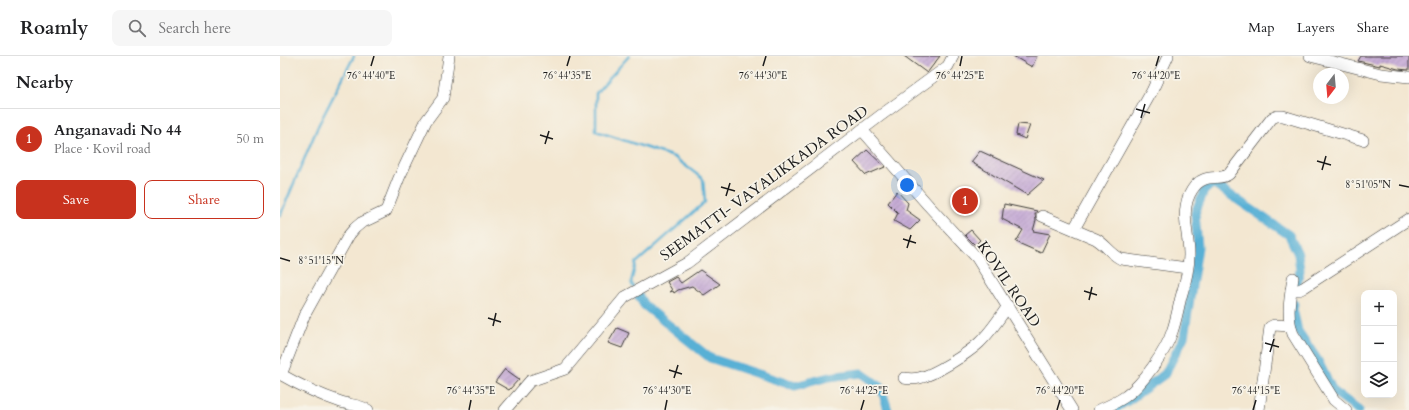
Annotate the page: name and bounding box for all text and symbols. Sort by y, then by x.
search box [112,10,392,46]
text: Roamly [20,15,88,41]
icon: search [126,17,148,39]
text: Search here [158,18,231,38]
text: Map [1248,18,1275,37]
text: Layers [1297,18,1335,37]
text: Share [1357,18,1389,37]
north arrow [1313,68,1349,104]
text: 76°44'40"E [347,69,395,83]
text: 76°44'35"E [543,69,591,83]
text: 76°44'30"E [739,69,787,83]
text: 76°44'25"E [936,69,984,83]
text: 76°44'20"E [1132,69,1180,83]
text: Nearby [16,71,73,94]
street label: SEEMATTI- VAYALIKKADA ROAD [656,101,872,265]
text: Anganavadi No 44 [54,120,181,140]
text: 1 [26,130,32,148]
text: 50 m [236,130,264,148]
text: Place · Kovil road [54,140,151,158]
your location [897,175,917,195]
text: 8°51'05"N [1345,178,1391,192]
button: Save [16,180,136,219]
button: Share [144,180,264,219]
pin: 1 [952,186,978,216]
street label: KOVIL ROAD [973,237,1045,331]
text: 8°51'15"N [298,254,344,268]
map controls [1361,290,1397,398]
button: + [1361,290,1397,326]
button: − [1361,326,1397,362]
button: layers [1361,362,1397,398]
text: 76°44'35"E [447,384,495,398]
text: 76°44'30"E [643,384,691,398]
text: 76°44'25"E [840,384,888,398]
text: 76°44'20"E [1036,384,1084,398]
text: 76°44'15"E [1232,384,1280,398]

